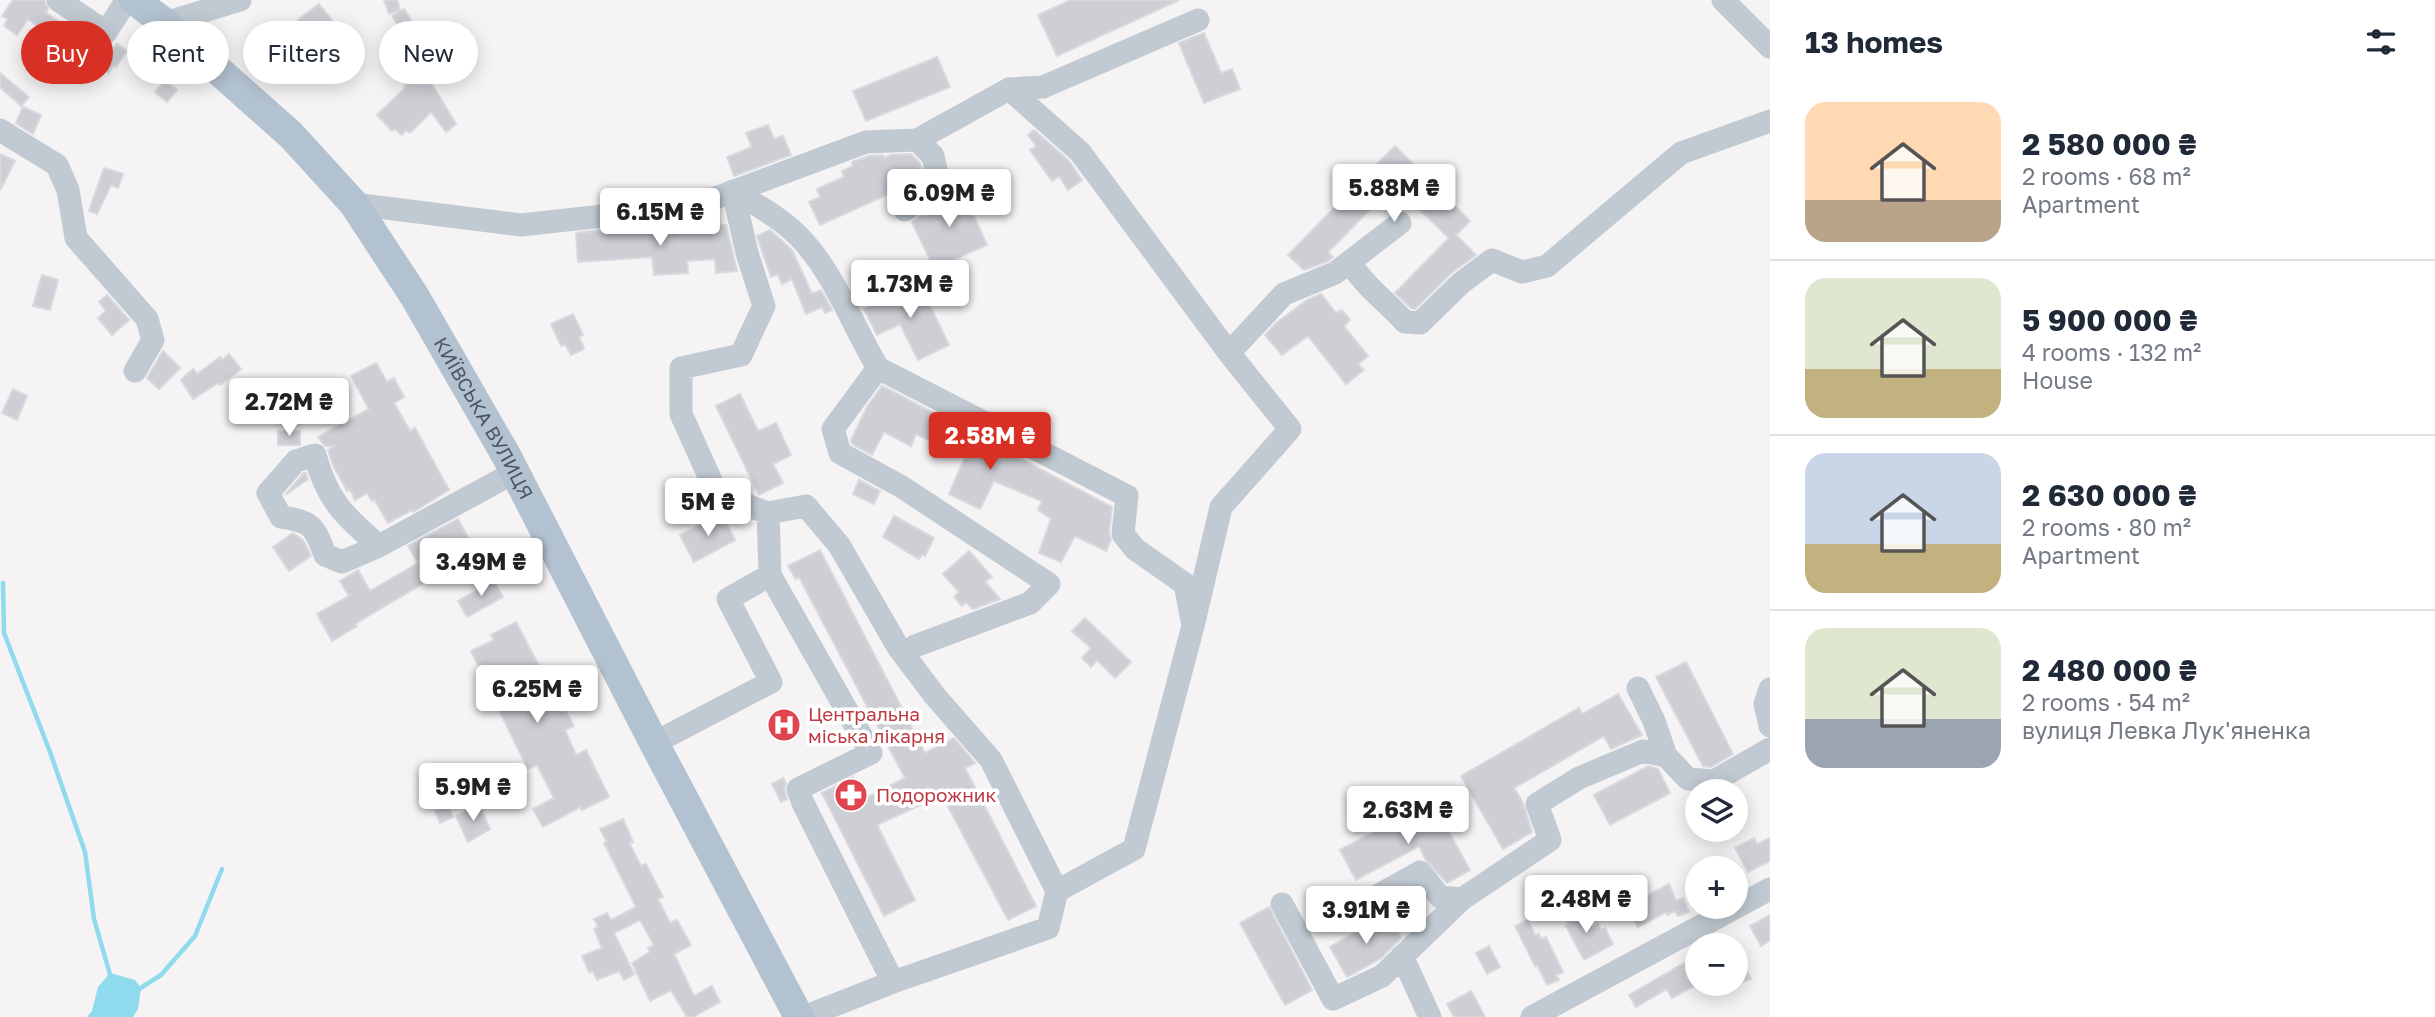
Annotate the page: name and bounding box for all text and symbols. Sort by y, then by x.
chip: Buy [21,21,113,84]
chip: Rent [127,21,229,84]
chip: Filters [243,21,365,84]
chip: New [379,21,478,84]
icon: filters [2362,23,2400,61]
text: 13 homes [1805,24,1943,60]
text: 2 580 000 ₴ [2022,126,2197,162]
icon: home [1861,130,1945,214]
text: 2 rooms · 68 m² [2022,162,2191,190]
pin: 5.88M ₴ [1329,164,1459,224]
pin: 6.09M ₴ [884,170,1014,229]
text: 5.88M ₴ [1348,173,1440,201]
text: 6.09M ₴ [903,178,995,206]
pin: 6.15M ₴ [595,188,725,248]
text: Apartment [2022,190,2140,218]
text: 6.15M ₴ [616,197,704,225]
pin: 1.73M ₴ [845,260,975,320]
text: 1.73M ₴ [867,269,953,297]
text: 5 900 000 ₴ [2022,302,2198,338]
icon: home [1861,306,1945,390]
street label: КИЇВСЬКА ВУЛИЦЯ [429,333,539,503]
text: 4 rooms · 132 m² [2022,338,2201,366]
text: House [2022,366,2093,394]
pin: 2.72M ₴ [224,378,354,438]
text: 2.72M ₴ [245,387,333,415]
pin: 2.58M ₴ [925,412,1055,472]
text: 2.58M ₴ [945,421,1035,449]
text: 2 630 000 ₴ [2022,477,2196,513]
pin: 5M ₴ [667,478,749,538]
icon: home [1861,481,1945,565]
text: 5M ₴ [681,487,735,515]
text: 2 rooms · 80 m² [2022,513,2191,541]
pin: 3.49M ₴ [416,538,546,598]
text: Apartment [2022,541,2140,569]
text: 3.49M ₴ [436,547,526,575]
text: 2 480 000 ₴ [2022,652,2197,688]
icon: home [1861,656,1945,740]
pin: 6.25M ₴ [472,666,602,725]
text: 6.25M ₴ [492,674,582,702]
text: 2 rooms · 54 m² [2022,688,2190,716]
place label: Центральна міська лікарня [808,702,945,747]
hospital icon: Центральна міська лікарня [765,706,803,744]
text: вулиця Левка Лук'яненка [2022,716,2311,744]
pin: 5.9M ₴ [416,764,530,823]
text: 5.9M ₴ [435,772,511,800]
pharmacy icon: Подорожник [832,776,870,814]
map controls [1685,779,1748,996]
button: layers [1685,779,1748,842]
place label: Подорожник [876,783,996,806]
pin: 2.63M ₴ [1343,786,1473,846]
text: 2.63M ₴ [1363,795,1453,823]
button: + [1685,856,1748,919]
pin: 2.48M ₴ [1521,876,1651,935]
text: 2.48M ₴ [1541,884,1631,912]
pin: 3.91M ₴ [1301,886,1431,946]
text: 3.91M ₴ [1322,895,1410,923]
button: − [1685,933,1748,996]

